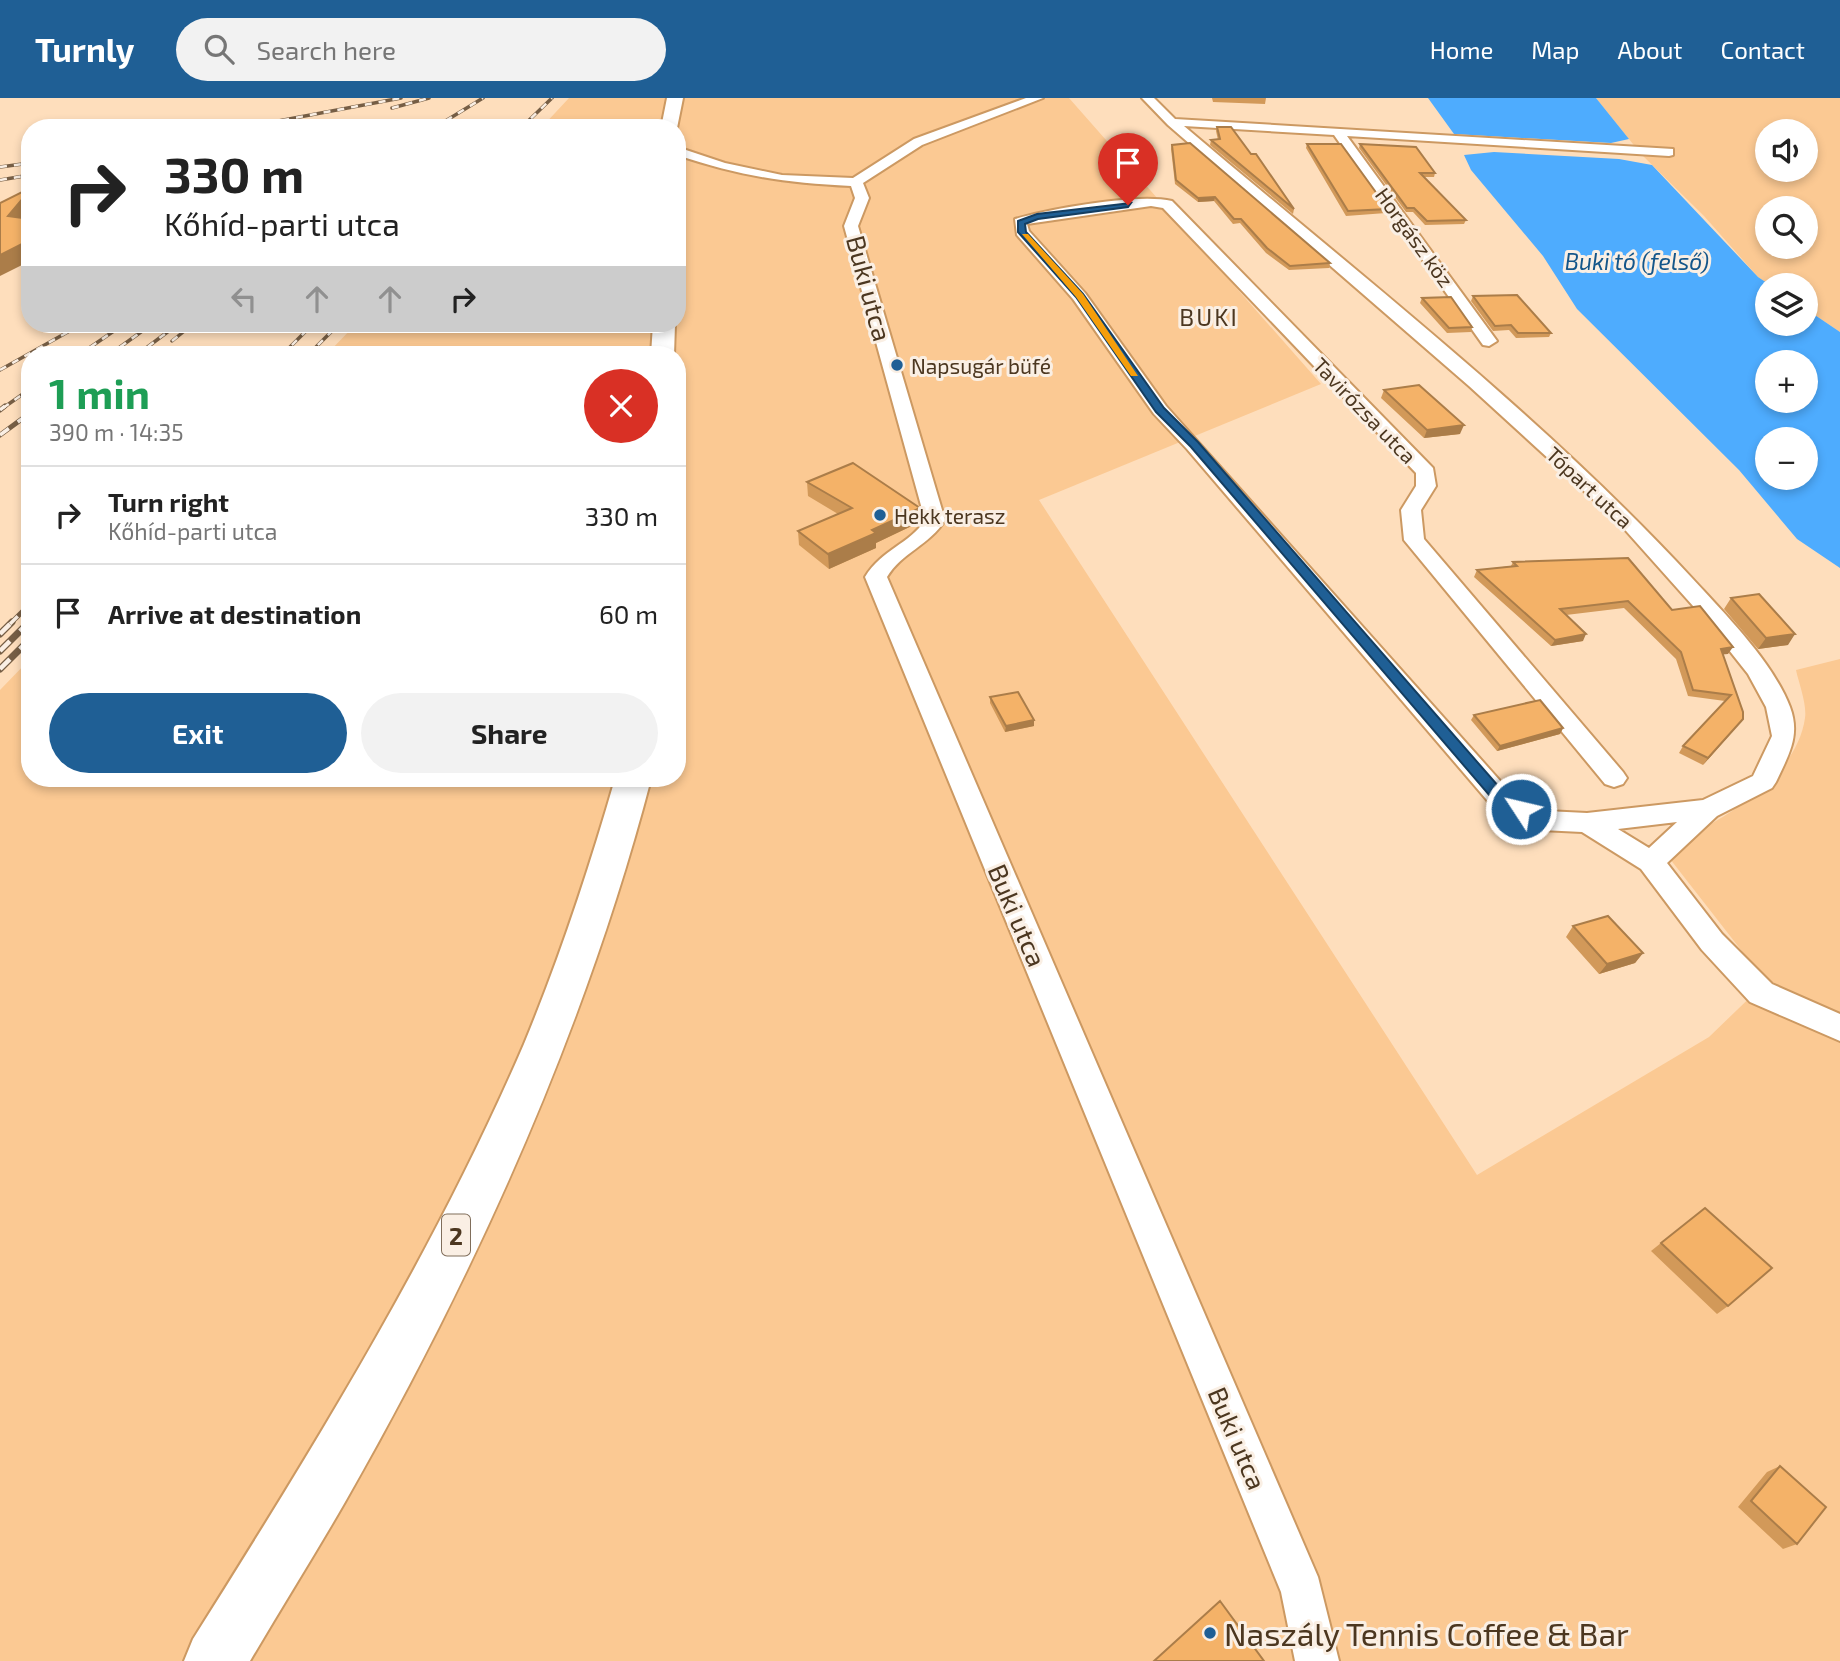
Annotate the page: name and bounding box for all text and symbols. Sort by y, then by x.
search box [176,18,666,81]
text: Turnly [35,29,134,69]
icon: search [200,30,238,68]
text: Search here [256,34,396,65]
text: Home [1430,35,1493,64]
text: Map [1531,35,1579,64]
text: About [1617,35,1683,64]
text: Contact [1721,35,1805,64]
map controls [1755,119,1818,490]
button: sound [1755,119,1818,182]
pin [1098,133,1158,205]
text: 330 m [164,144,304,203]
icon: arrive [1109,144,1147,182]
icon: right [49,147,140,238]
street label: Horgász köz [1371,183,1459,291]
button: search [1755,196,1818,259]
text: Kőhíd-parti utca [164,204,400,242]
street label: Buki utca [841,232,899,344]
water label: Buki tó (felső) [1565,247,1709,275]
button: layers [1755,273,1818,336]
icon: left [225,280,263,318]
icon: ahead [298,280,336,318]
icon: ahead [371,280,409,318]
icon: right [444,280,482,318]
district label: BUKI [1179,302,1239,331]
button: + [1755,350,1818,413]
street label: Tavirózsa utca [1308,352,1422,468]
place label: Napsugár büfé [911,353,1051,378]
marker: Napsugár büfé [889,357,905,373]
text: 1 min [49,367,150,417]
button: close [584,369,658,443]
text: 390 m · 14:35 [49,418,184,446]
button: − [1755,427,1818,490]
street label: Tópart utca [1542,441,1638,533]
text: Turn right [108,486,229,517]
icon: right [49,496,87,534]
text: 330 m [585,500,658,531]
place label: Hekk terasz [894,503,1005,528]
marker: Hekk terasz [872,507,888,523]
text: Kőhíd-parti utca [108,517,278,545]
icon: arrive [49,594,87,632]
text: Arrive at destination [108,598,361,629]
text: 60 m [599,598,658,629]
button: Exit [49,693,347,773]
button: Share [361,693,658,773]
position arrow [1484,772,1558,846]
street label: Buki utca [983,859,1053,971]
road number: 2 [442,1214,470,1255]
street label: Buki utca [1203,1382,1273,1494]
place label: Naszály Tennis Coffee & Bar [1224,1614,1629,1652]
marker: Naszály Tennis Coffee & Bar [1202,1625,1218,1641]

